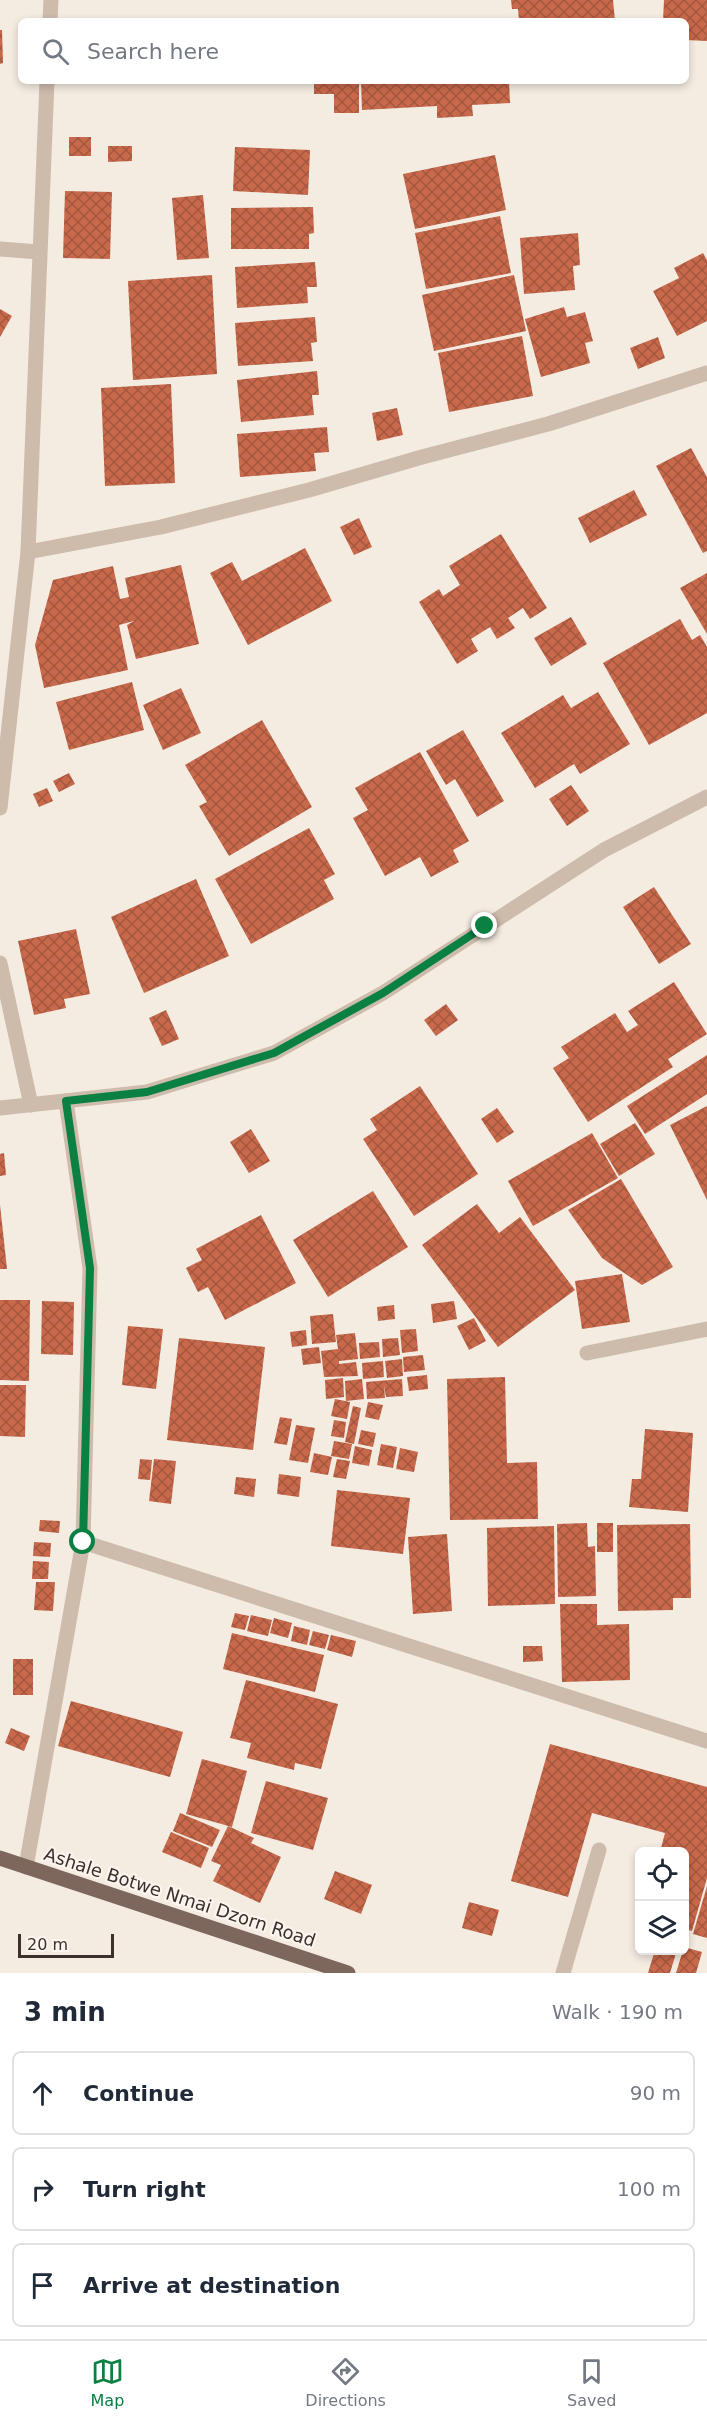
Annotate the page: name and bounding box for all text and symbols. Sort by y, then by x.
search box [18,18,689,84]
icon: search [39,35,72,68]
text: Search here [87,39,219,64]
route end [471,912,497,938]
route start [69,1528,95,1554]
street label: Ashale Botwe Nmai Dzorn Road [42,1843,318,1951]
map controls [635,1847,689,1955]
button: locate [635,1847,689,1901]
button: layers [635,1901,689,1955]
scale bar [18,1931,114,1958]
text: 20 m [27,1935,68,1954]
text: 3 min [24,1997,106,2027]
text: Walk · 190 m [552,2000,683,2024]
icon: ahead [26,2077,59,2110]
text: Continue [83,2081,194,2106]
text: 90 m [630,2081,681,2105]
icon: right [26,2173,59,2206]
text: Turn right [83,2177,206,2202]
text: 100 m [617,2177,681,2201]
icon: arrive [26,2269,59,2302]
text: Arrive at destination [83,2273,340,2298]
tab: Map [91,2355,124,2410]
tab: Directions [305,2355,386,2410]
tab: Saved [567,2355,616,2410]

